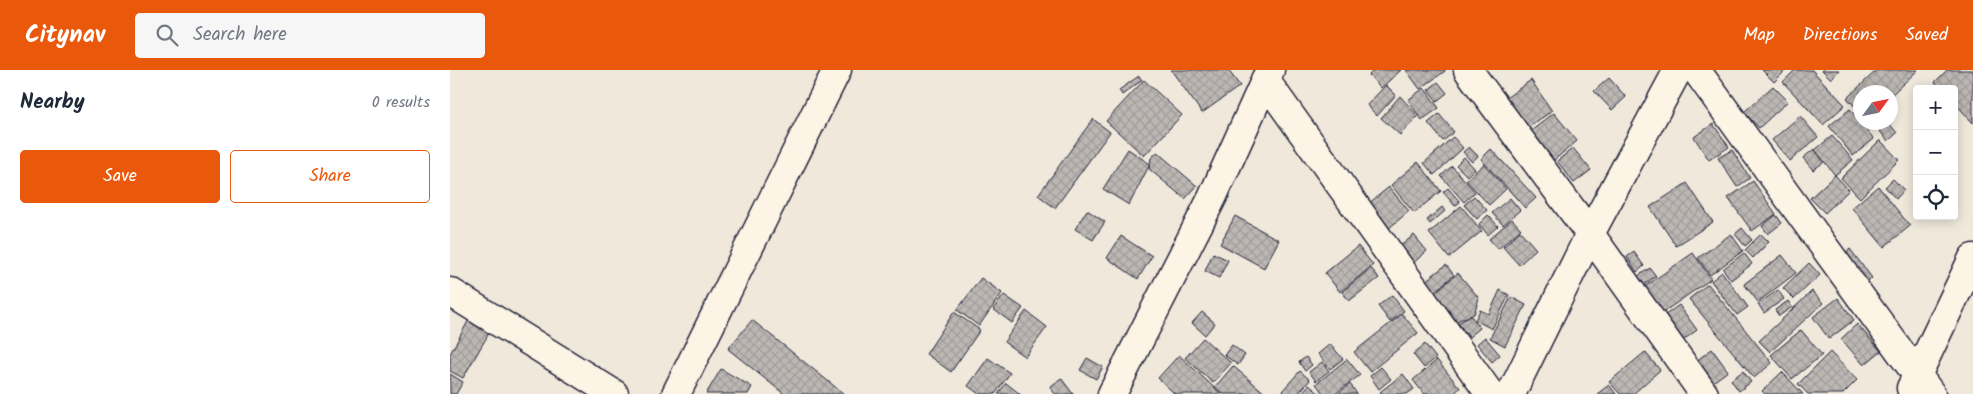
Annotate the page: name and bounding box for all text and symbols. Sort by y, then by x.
search box [135,13,485,58]
text: Citynav [25,16,105,55]
text: Search here [193,20,287,50]
icon: search [153,21,181,49]
text: Map [1743,21,1775,50]
text: Directions [1803,21,1877,50]
text: Saved [1905,21,1948,50]
north arrow [1853,85,1898,130]
map controls [1913,85,1958,220]
button: + [1913,85,1958,130]
text: Nearby [20,86,85,119]
text: 0 results [372,90,430,115]
button: − [1913,130,1958,175]
button: Save [20,150,220,203]
button: Share [230,150,430,203]
button: locate [1913,175,1958,220]

